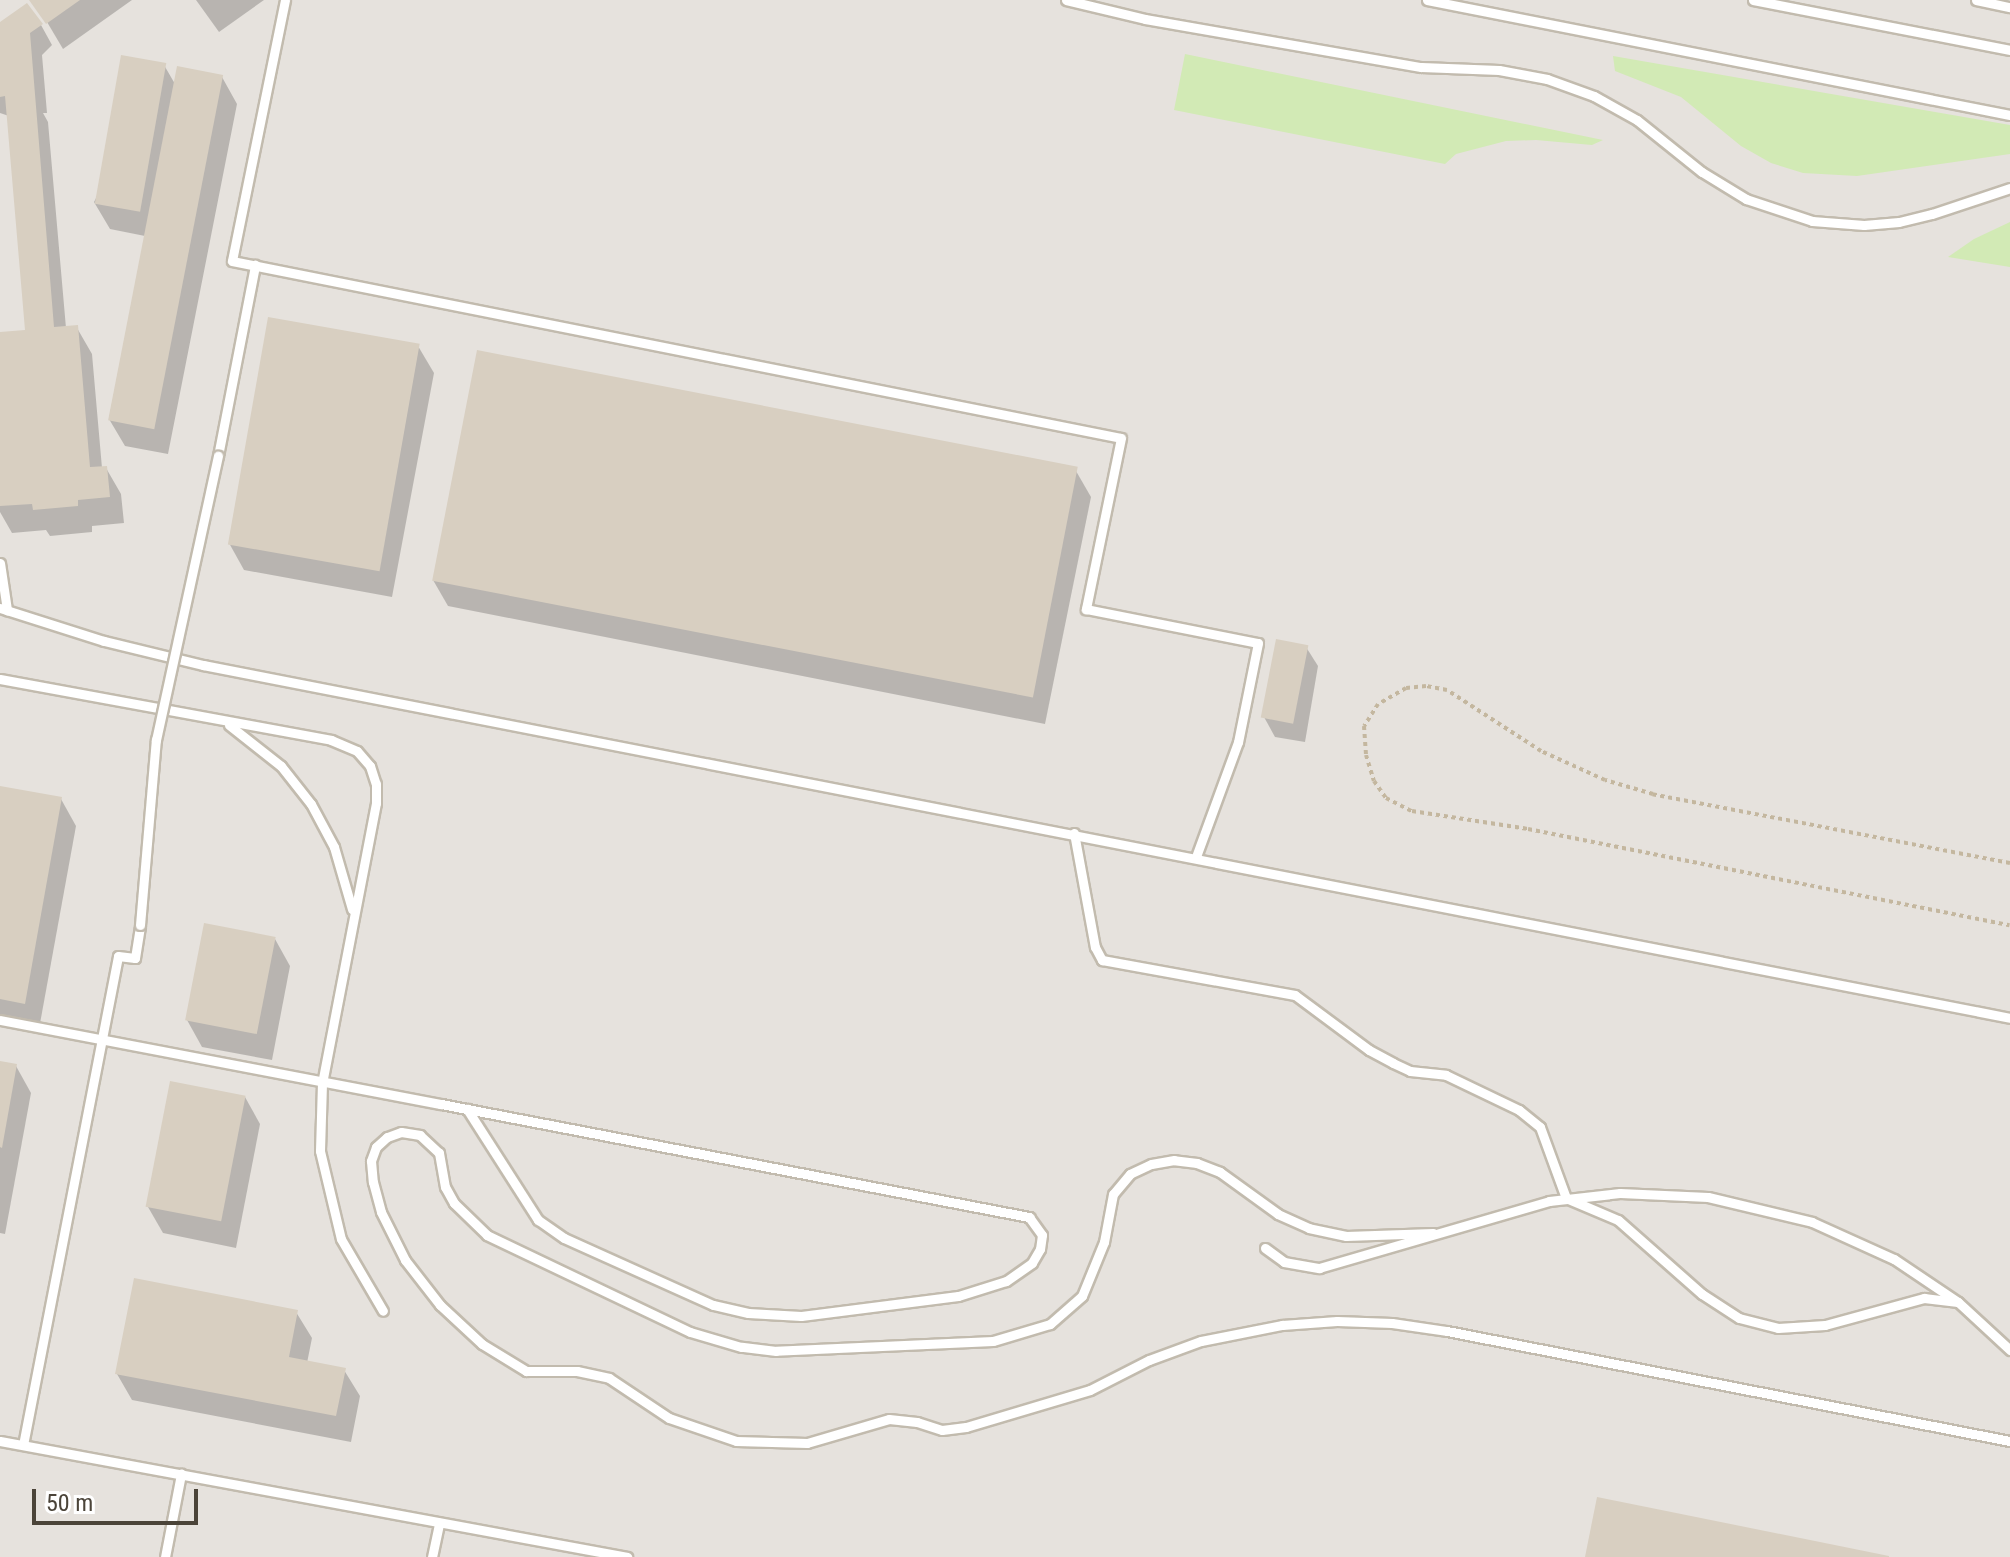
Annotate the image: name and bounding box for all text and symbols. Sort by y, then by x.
scale bar [36,1473,202,1523]
text: 50 m [46,1489,93,1517]

